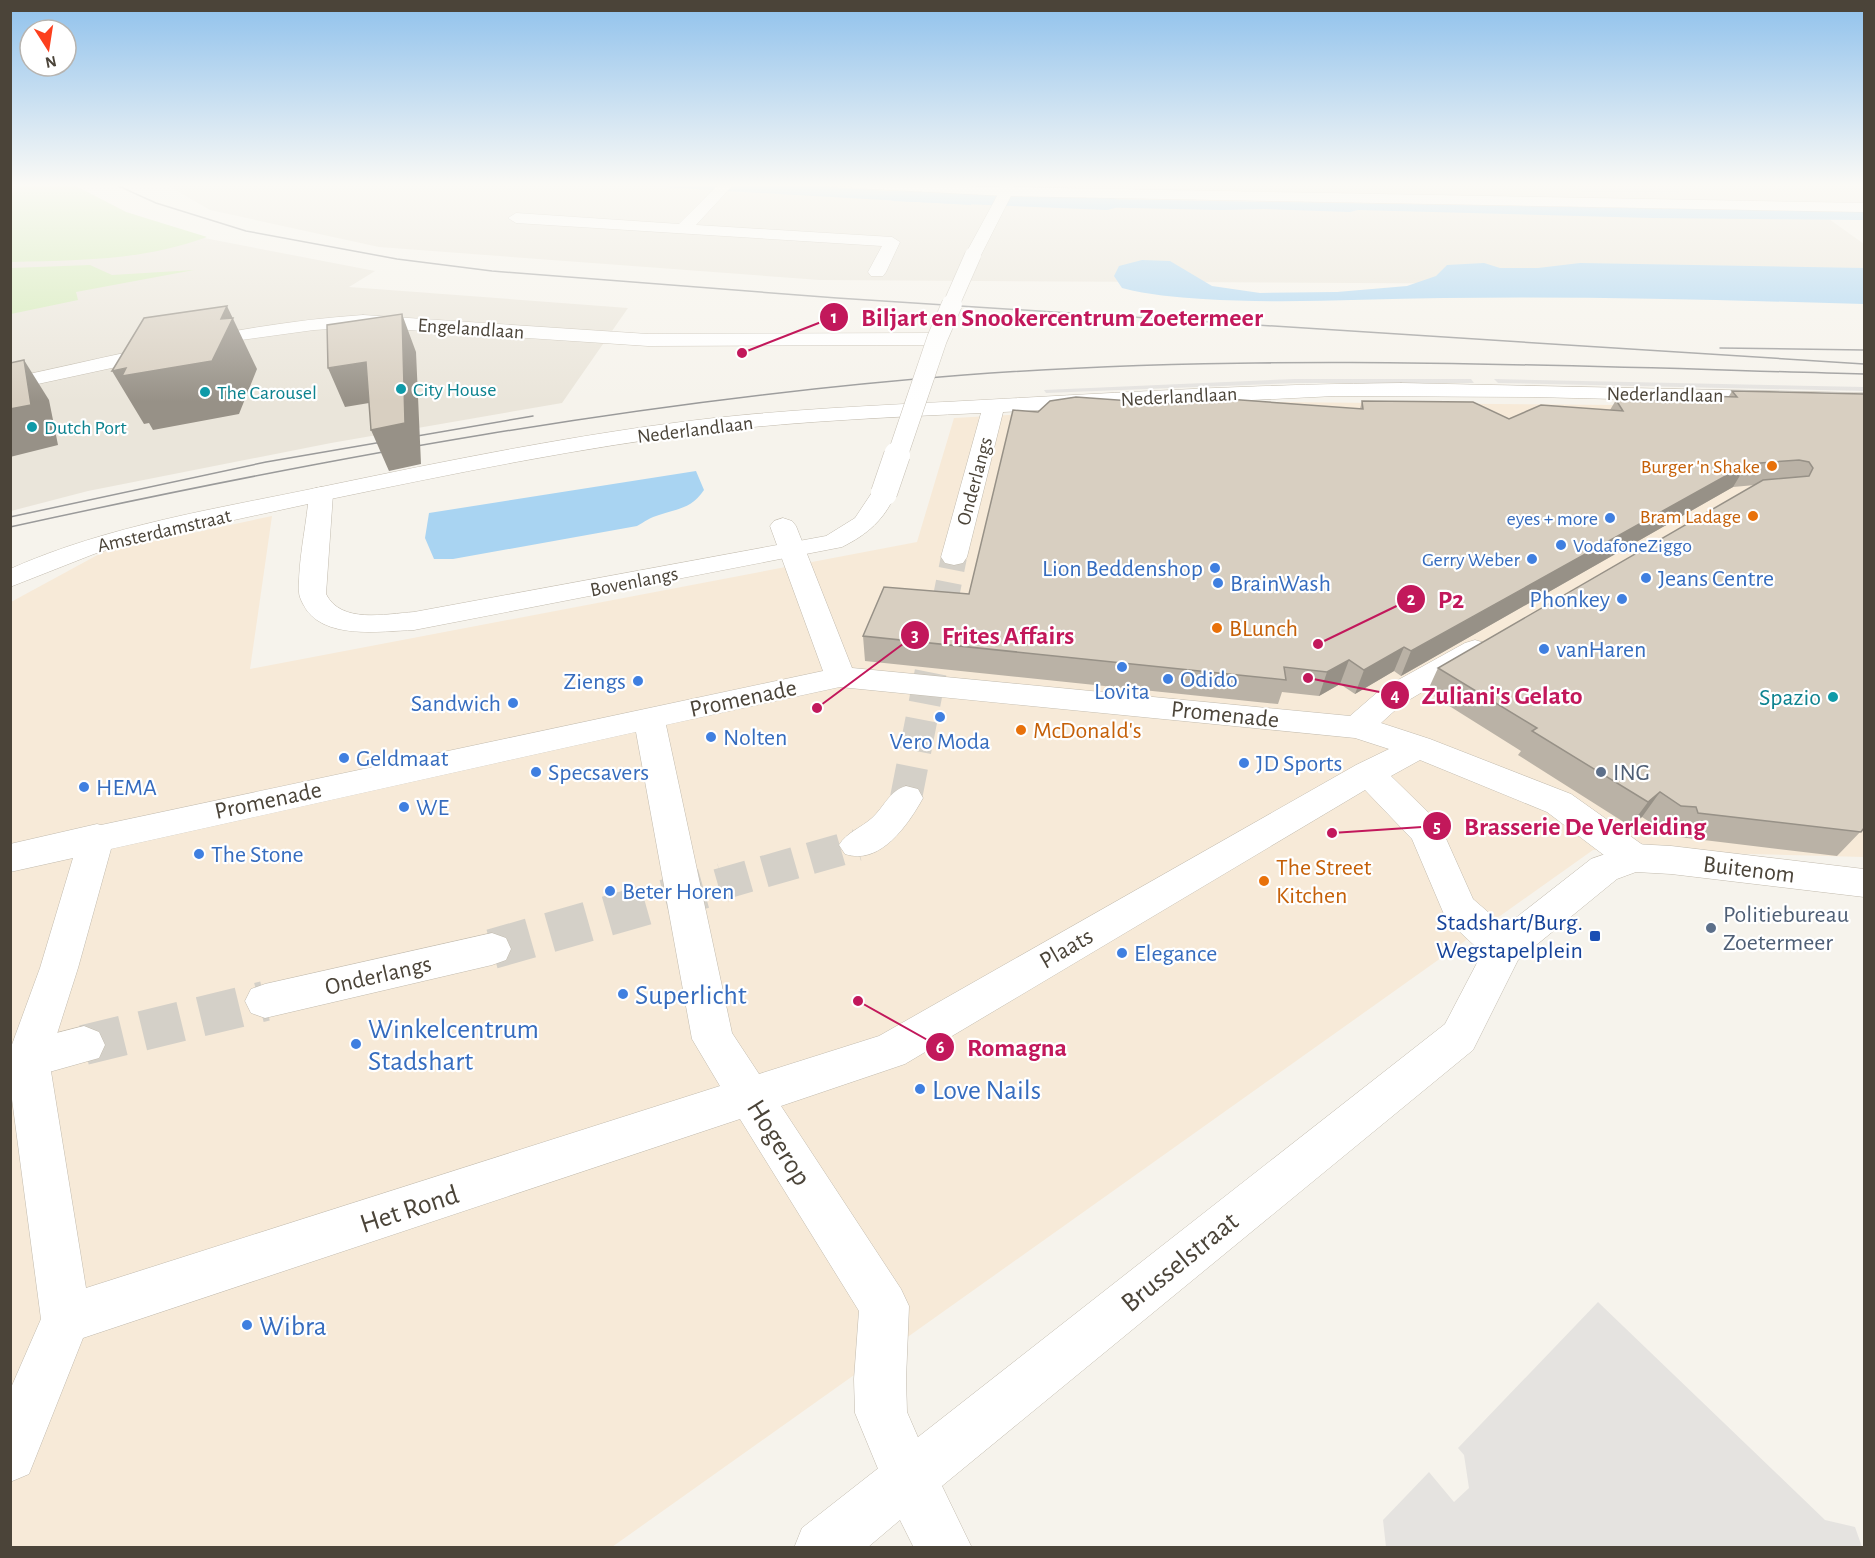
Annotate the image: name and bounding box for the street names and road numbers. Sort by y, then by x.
street label: Engelandlaan [417,315,525,343]
street label: Nederlandlaan [1120,384,1238,410]
street label: Nederlandlaan [1606,384,1724,406]
street label: Nederlandlaan [636,413,754,447]
street label: Onderlangs [954,435,996,528]
street label: Amsterdamstraat [95,506,234,556]
street label: Bovenlangs [588,564,680,600]
street label: Promenade [688,676,799,722]
street label: Promenade [1170,697,1280,733]
street label: Promenade [213,778,324,824]
street label: Buitenom [1702,852,1796,888]
street label: Plaats [1036,924,1097,974]
street label: Onderlangs [323,952,434,1000]
street label: Hogerop [741,1095,816,1191]
street label: Het Rond [357,1181,462,1239]
street label: Brusselstraat [1116,1207,1244,1318]

